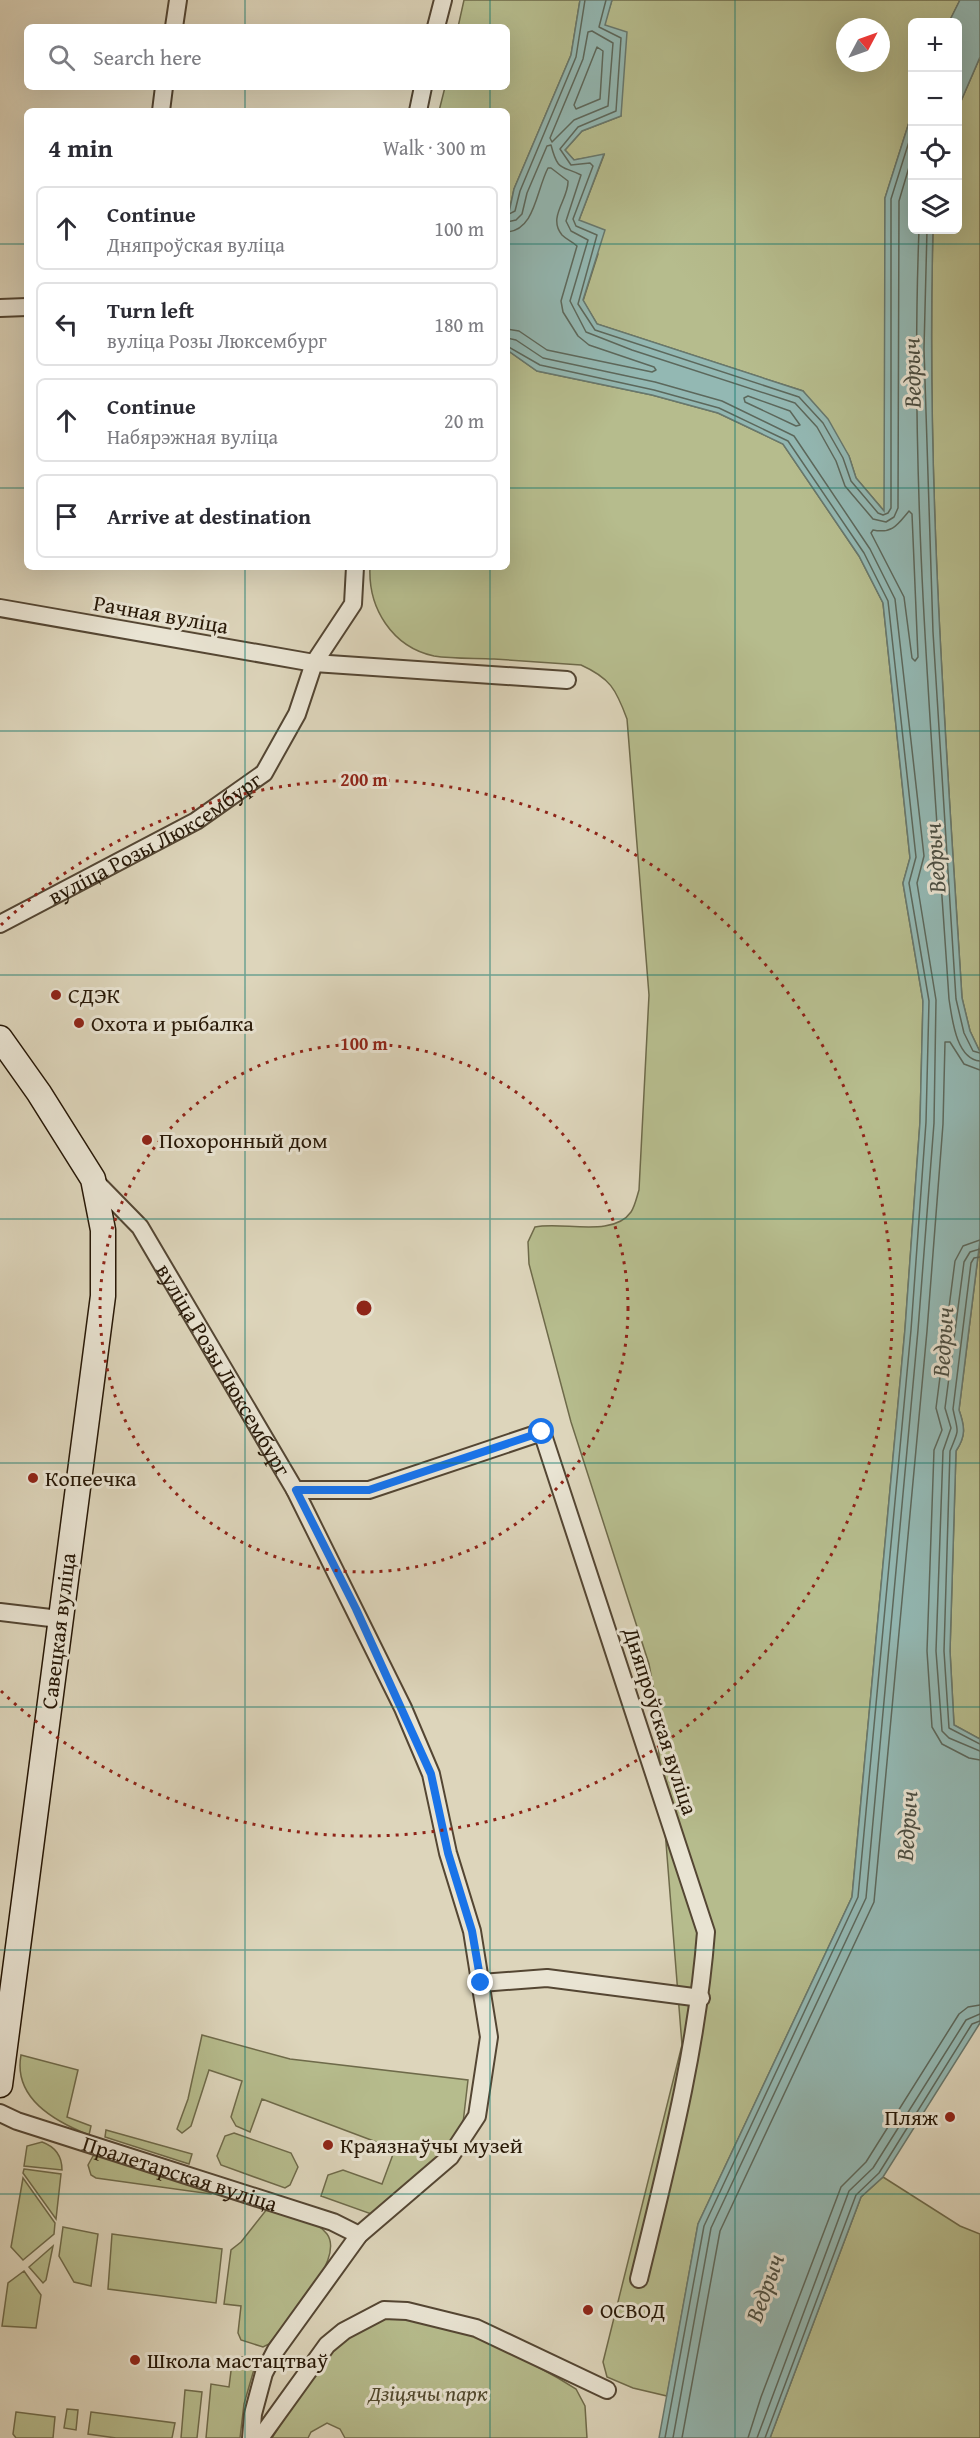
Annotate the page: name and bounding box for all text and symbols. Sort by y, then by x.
north arrow [836,18,890,72]
map controls [908,18,962,234]
button: + [908,18,962,72]
search box [24,24,510,90]
icon: search [45,41,78,74]
text: Search here [93,41,202,73]
button: − [908,72,962,126]
button: locate [908,126,962,180]
text: 4 min [48,128,113,167]
text: Walk · 300 m [383,133,486,162]
button: layers [908,180,962,234]
text: Continue [107,198,196,230]
icon: ahead [50,212,83,245]
text: 100 m [434,214,484,243]
text: Дняпроўская вуліца [107,230,285,259]
text: Turn left [107,294,194,326]
icon: left [50,308,83,341]
text: 180 m [434,310,484,339]
text: вуліца Розы Люксембург [107,326,327,355]
water label: Ведрыч [893,337,930,409]
text: Continue [107,390,196,422]
icon: ahead [50,404,83,437]
text: 20 m [444,406,484,435]
text: Набярэжная вуліца [107,422,278,451]
icon: arrive [50,500,83,533]
text: Arrive at destination [107,500,311,532]
street label: Рачная вуліца [91,586,232,642]
street label: вуліца Розы Люксембург [42,763,268,912]
text: 200 m [340,766,388,793]
water label: Ведрыч [915,821,954,895]
place label: СДЭК [68,979,121,1011]
marker: СДЭК [49,988,63,1002]
place label: Охота и рыбалка [91,1007,254,1039]
marker: Охота и рыбалка [72,1016,86,1030]
text: 100 m [340,1030,388,1057]
place label: Похоронный дом [159,1124,328,1156]
marker: Похоронный дом [140,1133,154,1147]
street label: вуліца Розы Люксембург [149,1257,299,1482]
centre of rings [354,1298,374,1318]
water label: Ведрыч [923,1305,962,1379]
route start [528,1418,554,1444]
place label: Копеечка [45,1462,137,1494]
marker: Копеечка [26,1471,40,1485]
street label: Савецкая вуліца [33,1551,84,1711]
street label: Дняпроўская вуліца [615,1622,707,1819]
water label: Ведрыч [887,1789,926,1863]
route end [467,1969,493,1995]
place label: Пляж [884,2101,939,2133]
marker: Пляж [943,2110,957,2124]
street label: Пралетарская вуліца [79,2127,282,2219]
place label: Краязнаўчы музей [340,2129,523,2161]
marker: Краязнаўчы музей [321,2138,335,2152]
water label: Ведрыч [736,2248,793,2328]
place label: ОСВОД [600,2294,665,2326]
marker: ОСВОД [581,2303,595,2317]
place label: Школа мастацтваў [147,2344,328,2376]
marker: Школа мастацтваў [128,2353,142,2367]
park label: Дзіцячы парк [366,2377,488,2409]

